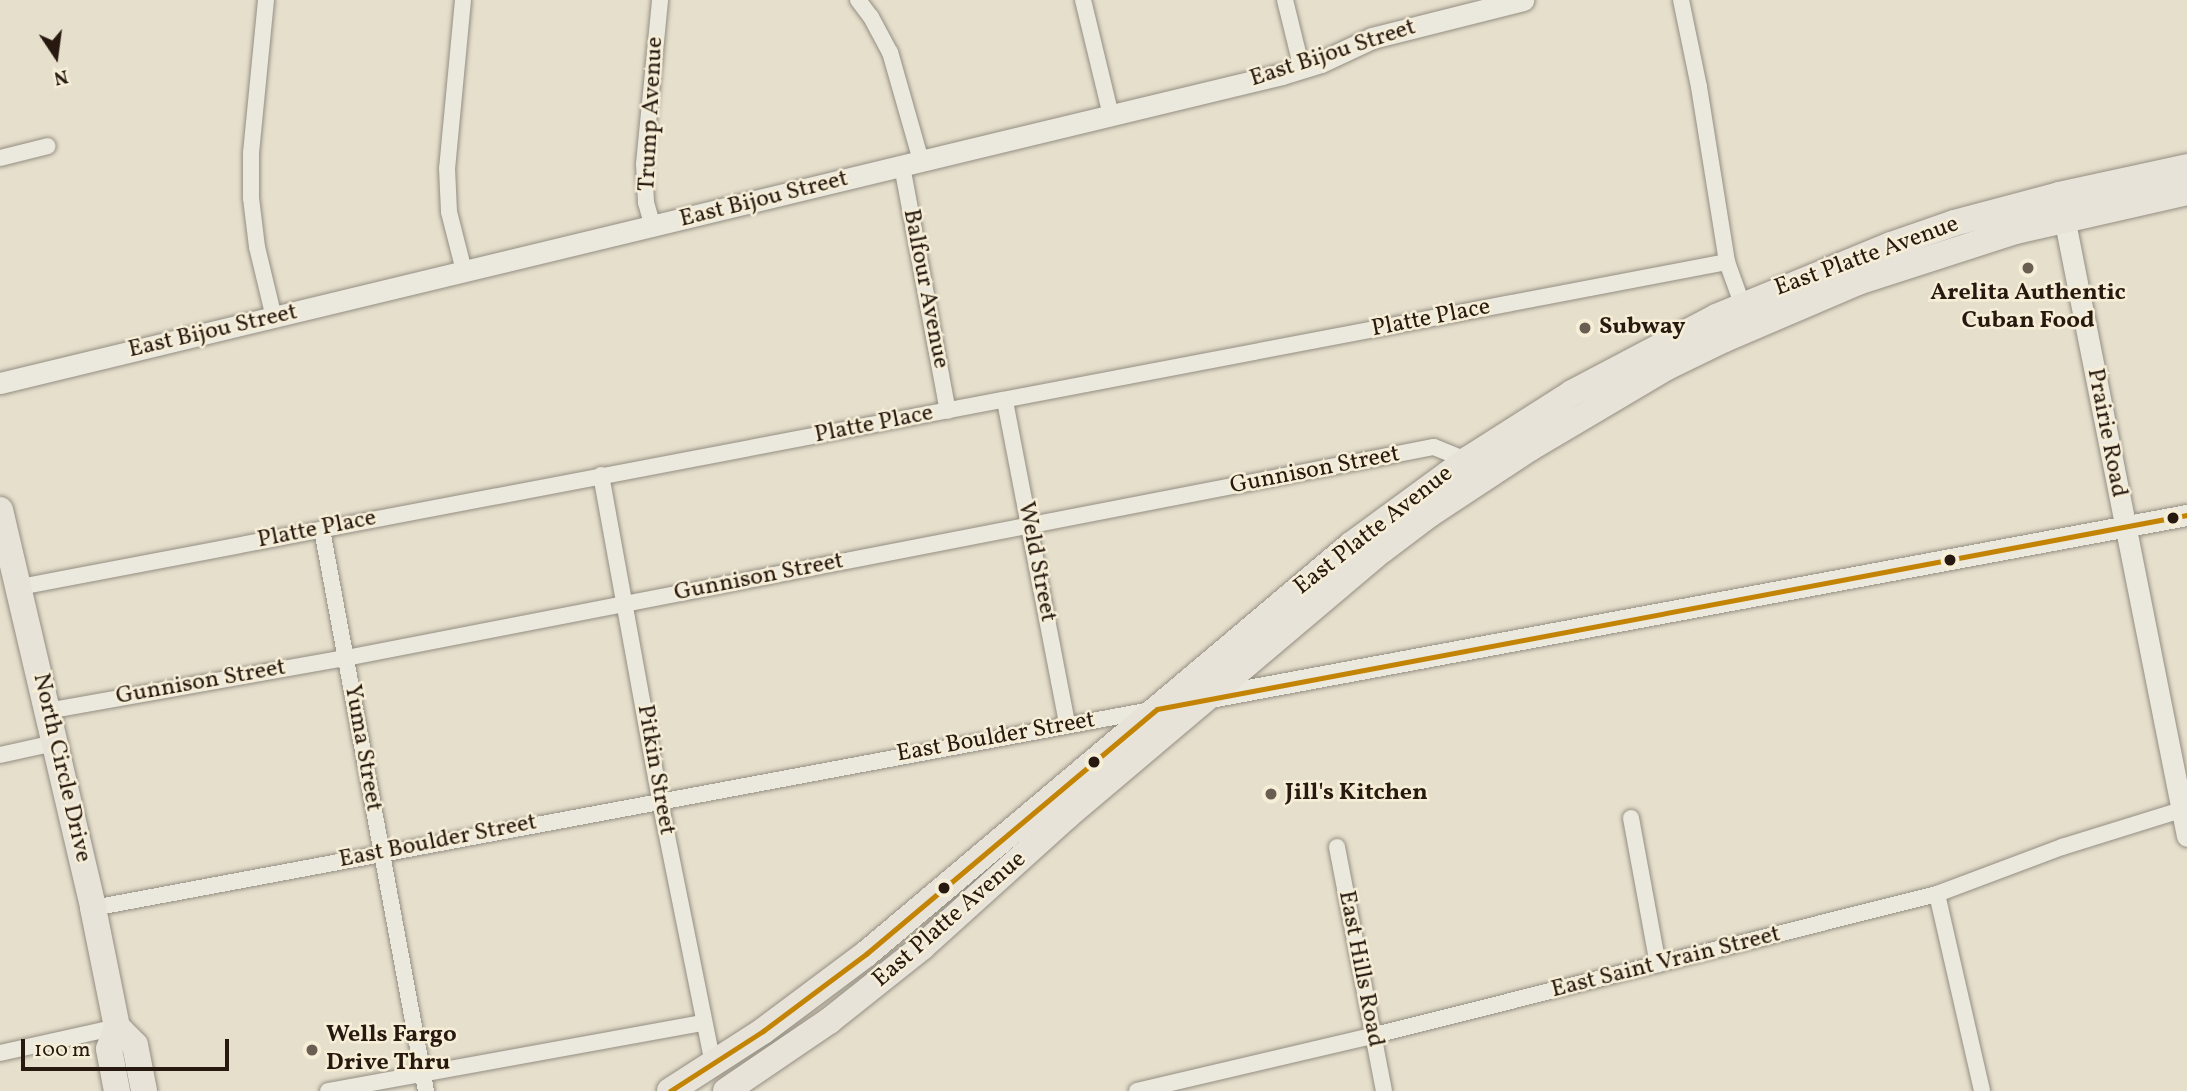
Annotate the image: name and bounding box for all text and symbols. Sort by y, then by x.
street label: East Bijou Street [1246,14,1420,94]
north arrow [21,21,91,91]
street label: Trump Avenue [634,36,670,192]
text: N [51,62,70,91]
street label: East Bijou Street [677,165,851,235]
street label: Balfour Avenue [895,207,955,371]
street label: East Platte Avenue [1771,210,1963,304]
marker: Arelita Authentic Cuban Food [2020,260,2036,276]
place label: Arelita Authentic Cuban Food [1930,280,2126,336]
street label: Platte Place [1369,293,1493,345]
street label: East Bijou Street [126,299,300,365]
place label: Subway [1599,314,1686,342]
marker: Subway [1577,320,1593,336]
street label: Prairie Road [2079,366,2133,500]
street label: Platte Place [812,399,936,451]
street label: Gunnison Street [1228,440,1402,502]
street label: East Platte Avenue [1289,460,1459,602]
street label: Weld Street [1010,499,1062,625]
street label: Platte Place [255,504,379,556]
unlabelled marker [2166,511,2180,525]
street label: Gunnison Street [672,547,846,609]
unlabelled marker [1943,553,1957,567]
street label: Gunnison Street [114,654,288,712]
street label: North Circle Drive [25,671,97,865]
street label: Yuma Street [337,682,387,814]
street label: Pitkin Street [629,703,681,837]
street label: East Boulder Street [895,706,1097,770]
unlabelled marker [1087,755,1101,769]
place label: Jill's Kitchen [1285,780,1428,808]
marker: Jill's Kitchen [1263,786,1279,802]
street label: East Boulder Street [337,809,539,875]
street label: East Platte Avenue [867,846,1033,994]
unlabelled marker [937,881,951,895]
street label: East Hills Road [1331,888,1389,1050]
street label: East Saint Vrain Street [1548,920,1784,1006]
place label: Wells Fargo Drive Thru [326,1022,457,1078]
scale bar [24,1024,233,1068]
text: 100 m [34,1036,91,1065]
marker: Wells Fargo Drive Thru [304,1042,320,1058]

